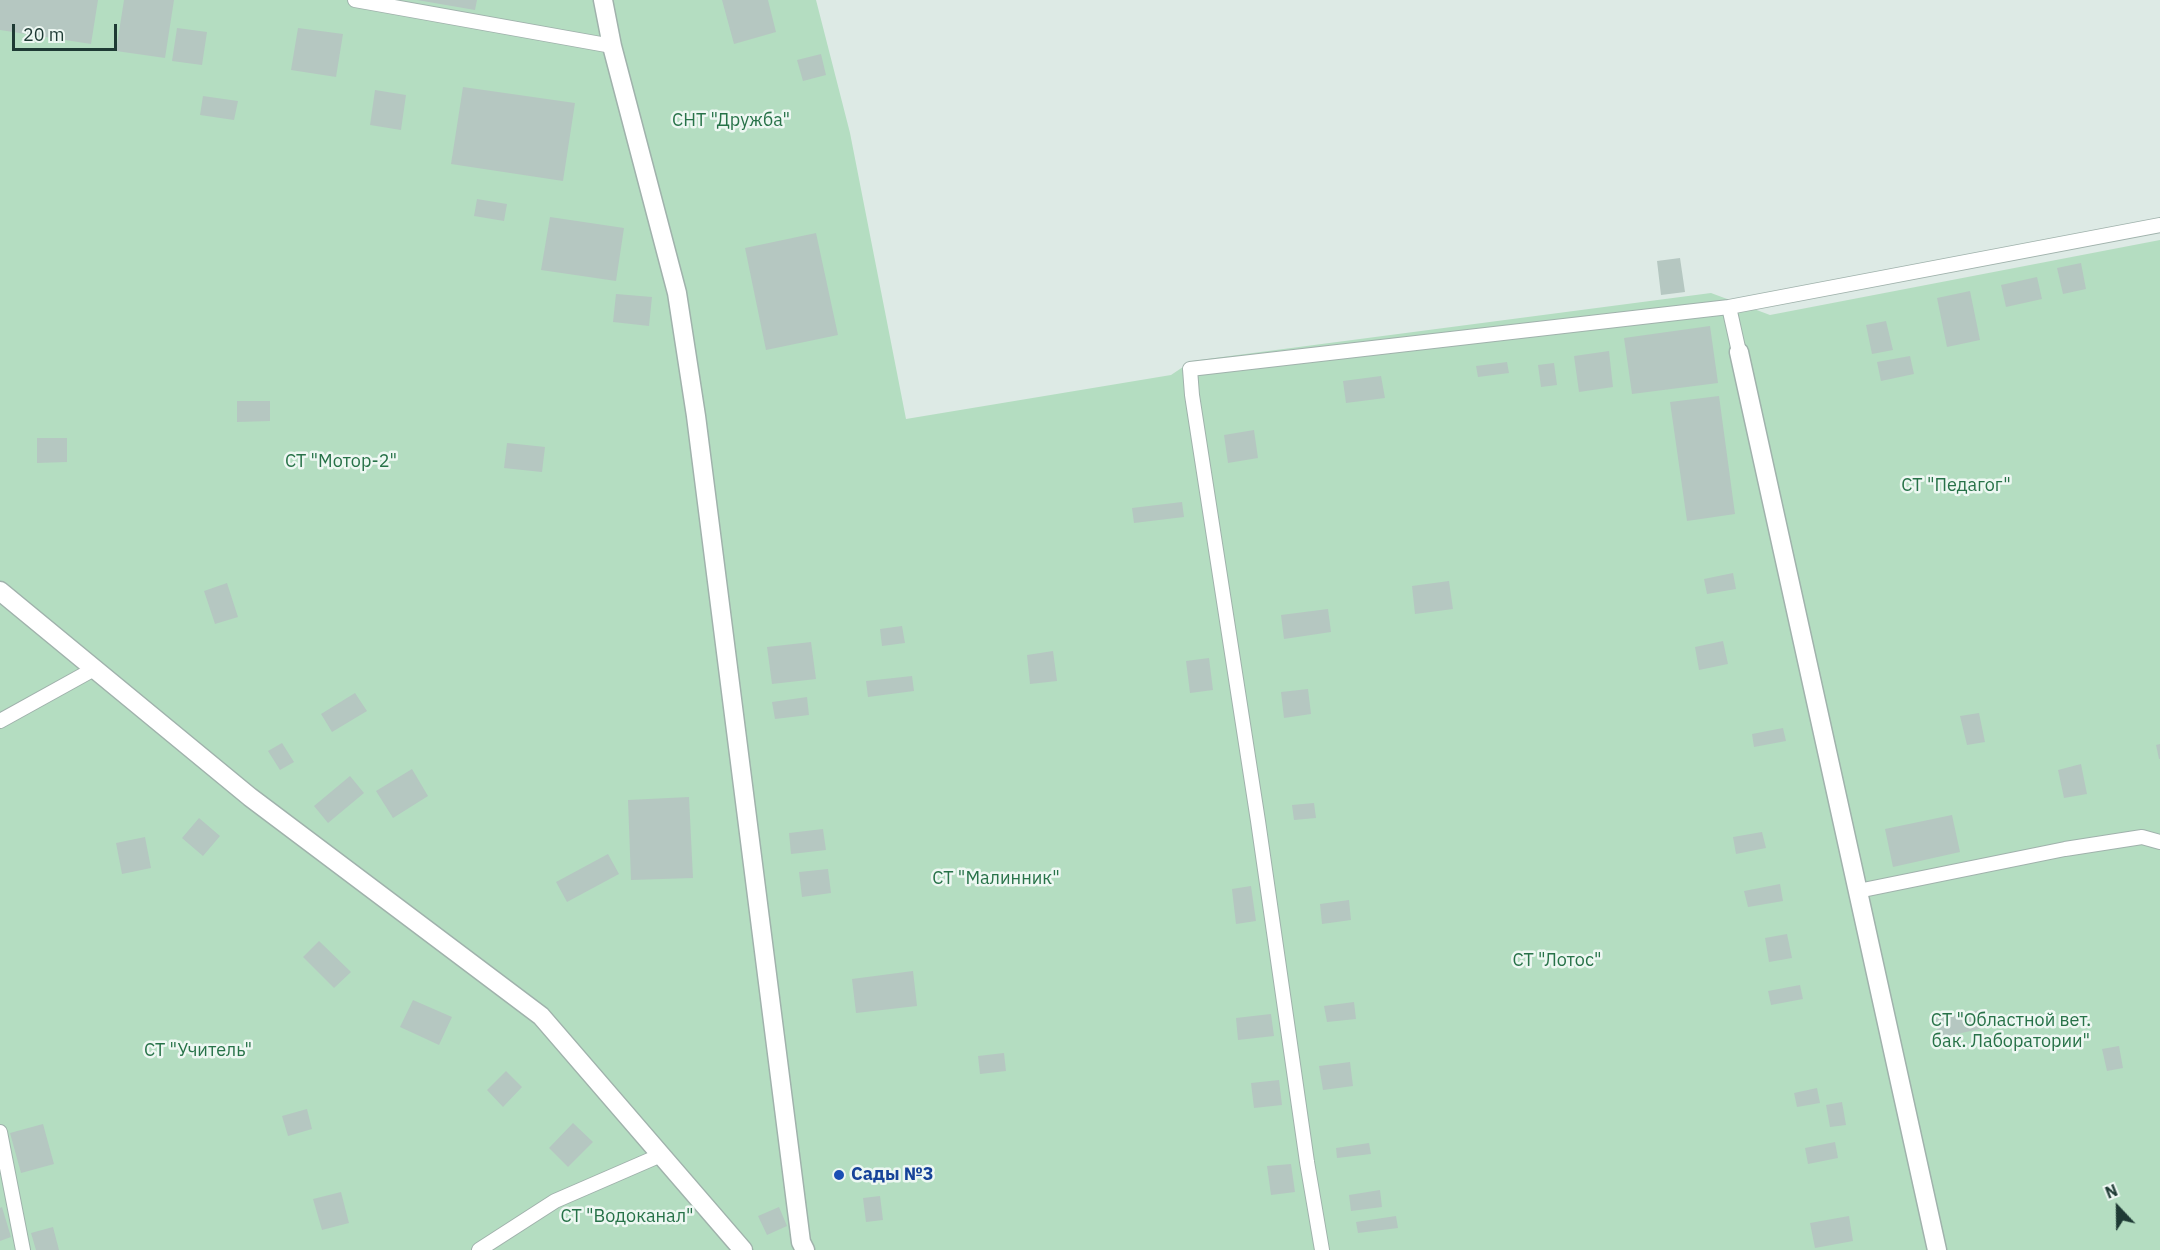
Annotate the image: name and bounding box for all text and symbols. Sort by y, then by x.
scale bar [15,12,120,50]
text: 20 m [23,23,65,46]
park label: СНТ "Дружба" [672,110,790,132]
park label: СТ "Мотор-2" [285,451,397,473]
park label: СТ "Педагог" [1901,475,2011,497]
park label: СТ "Малинник" [932,868,1060,890]
park label: СТ "Лотос" [1512,950,1602,972]
park label: СТ "Областной вет. бак. Лаборатории" [1931,1010,2091,1052]
park label: СТ "Учитель" [144,1040,252,1062]
place label: Сады №3 [851,1164,934,1186]
marker: Сады №3 [832,1168,846,1182]
north arrow [2088,1178,2148,1238]
text: N [2102,1180,2120,1203]
park label: СТ "Водоканал" [560,1206,694,1228]

